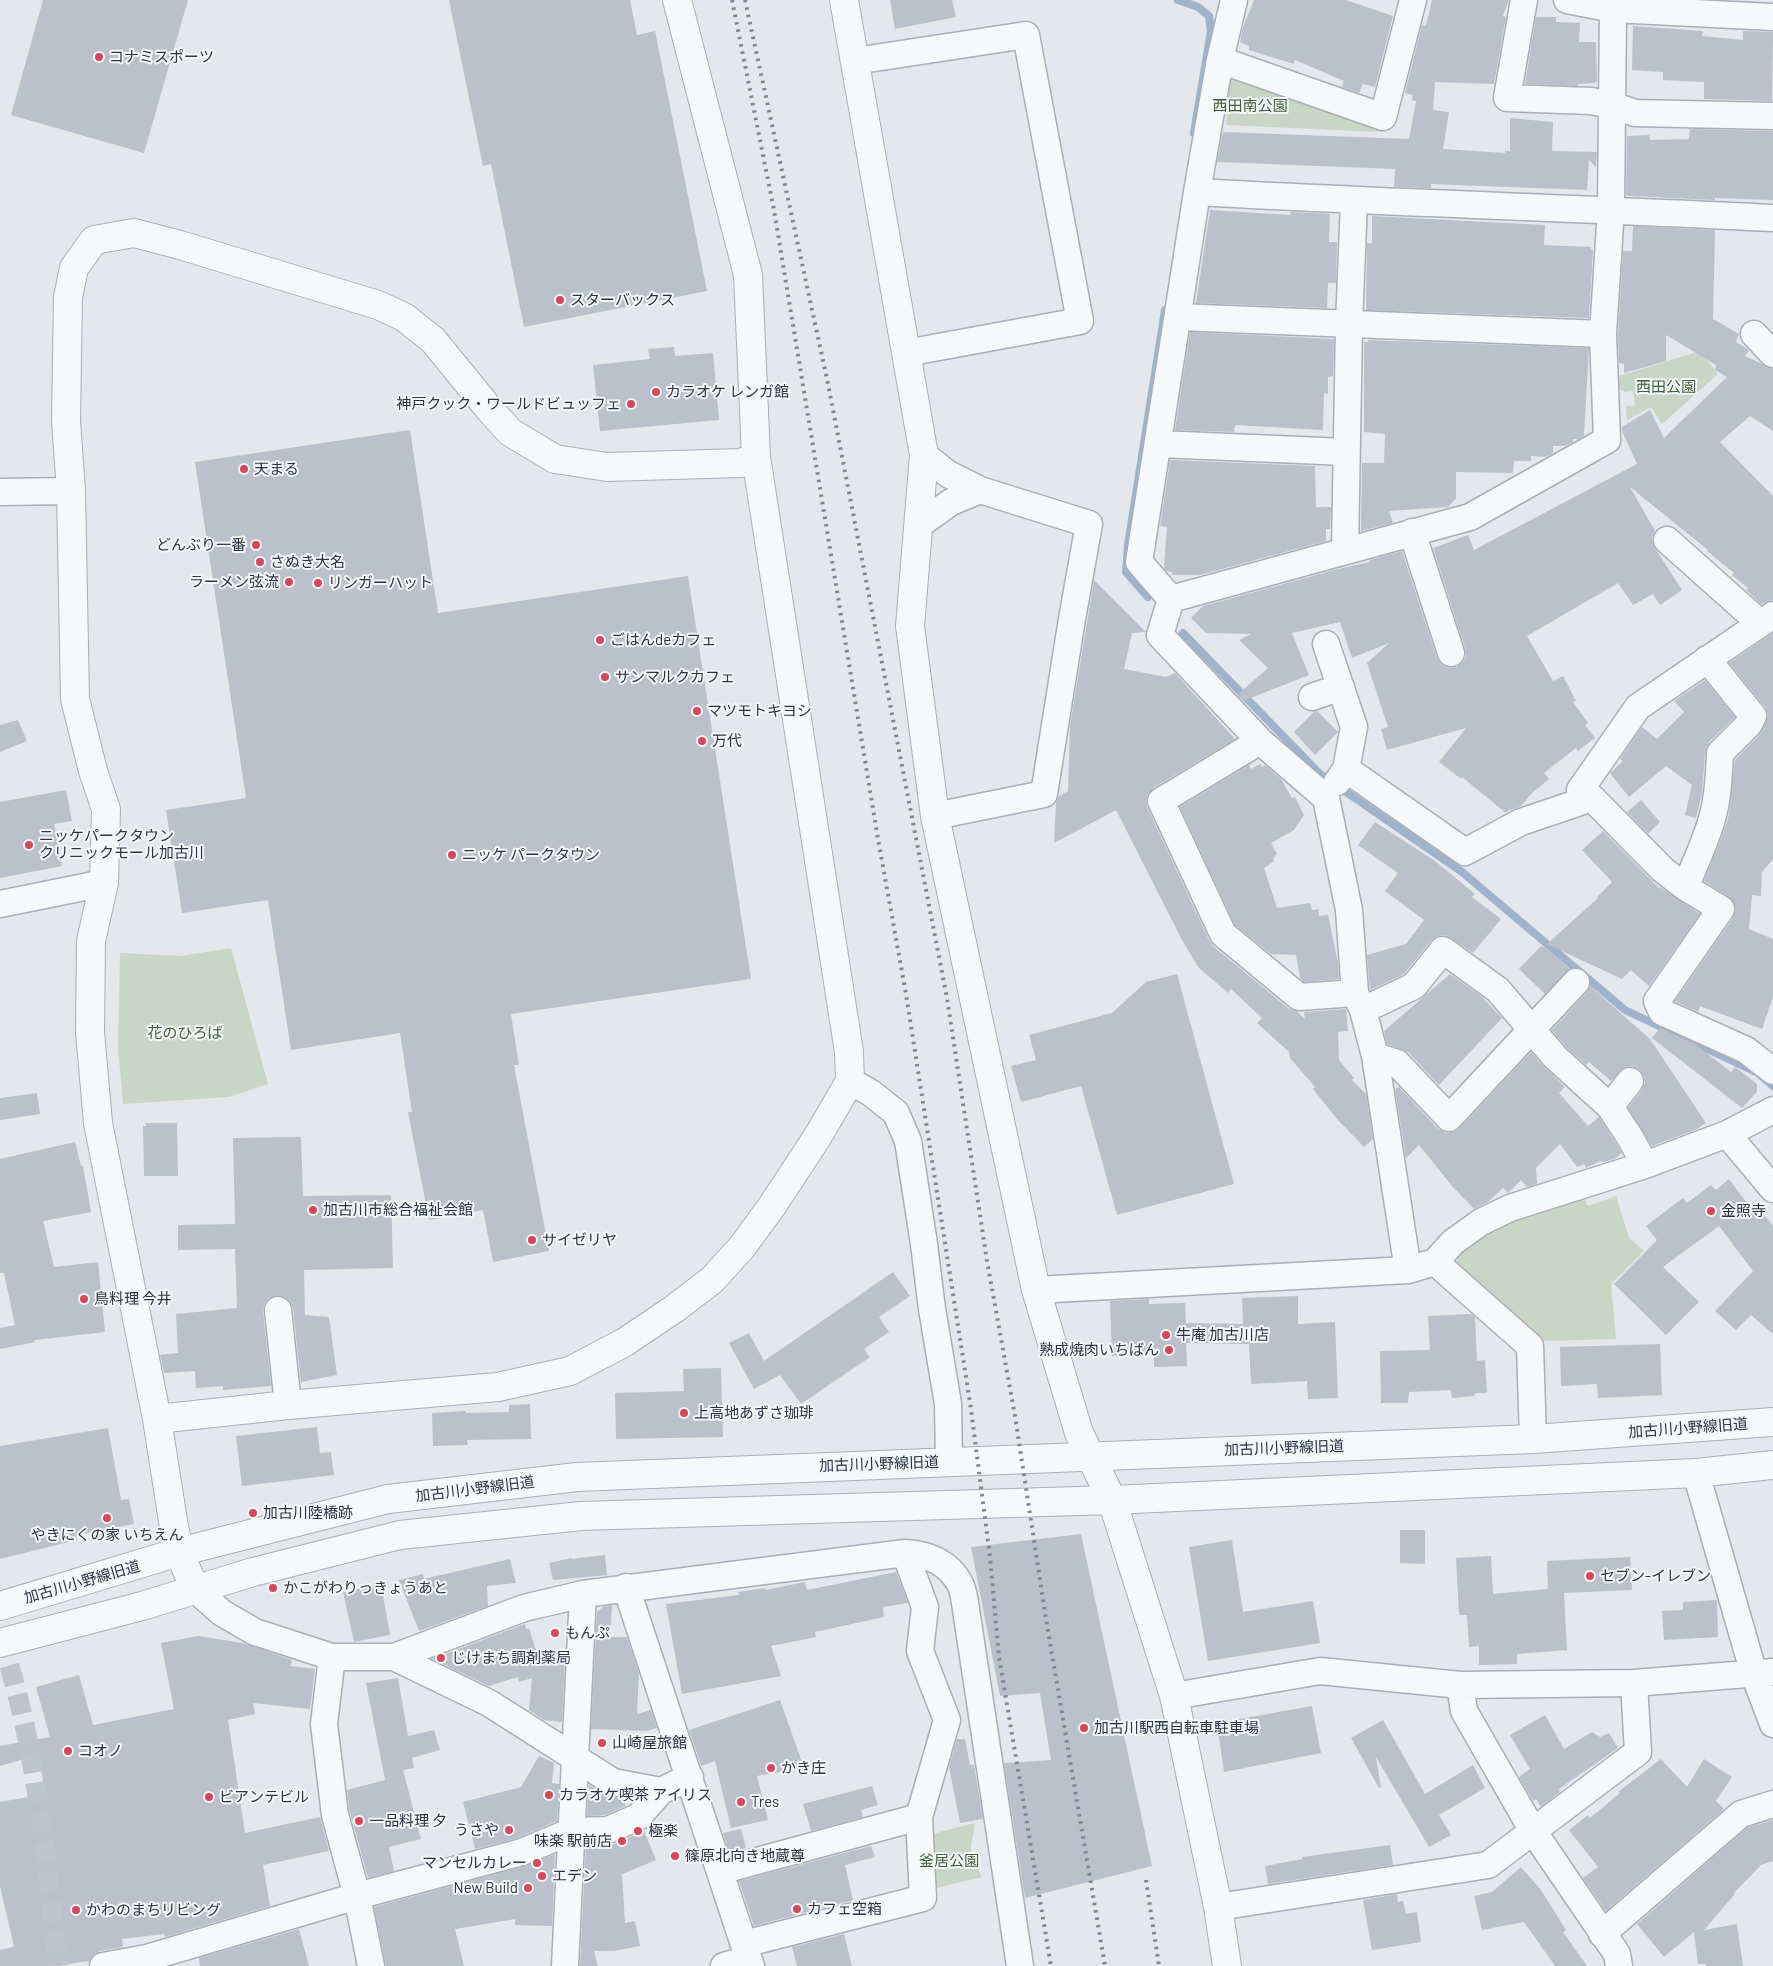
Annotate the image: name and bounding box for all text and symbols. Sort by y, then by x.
place label: コナミスポーツ [109,48,214,66]
marker: コナミスポーツ [93,51,105,63]
park label: 西田南公園 [1213,97,1287,115]
place label: スターバックス [570,291,675,309]
marker: スターバックス [554,294,566,306]
park label: 西田公園 [1636,378,1696,396]
place label: カラオケ レンガ館 [666,383,789,401]
marker: カラオケ レンガ館 [650,386,662,398]
place label: 神戸クック・ワールドビュッフェ [396,395,621,413]
marker: 神戸クック・ワールドビュッフェ [625,398,637,410]
place label: 天まる [254,460,299,478]
marker: 天まる [238,463,250,475]
place label: どんぶり一番 [156,536,246,554]
marker: どんぶり一番 [250,539,262,551]
place label: さぬき大名 [270,553,345,571]
marker: さぬき大名 [254,556,266,568]
place label: ラーメン弦流 [189,573,279,591]
place label: リンガーハット [328,574,433,592]
marker: ラーメン弦流 [283,576,295,588]
marker: リンガーハット [312,577,324,589]
place label: ごはんdeカフェ [610,631,716,649]
marker: ごはんdeカフェ [594,634,606,646]
place label: サンマルクカフェ [615,668,735,686]
marker: サンマルクカフェ [599,671,611,683]
place label: マツモトキヨシ [707,702,812,720]
marker: マツモトキヨシ [691,705,703,717]
place label: 万代 [712,732,742,750]
marker: 万代 [696,735,708,747]
place label: ニッケパークタウン クリニックモール加古川 [39,827,204,862]
marker: ニッケパークタウン クリニックモール加古川 [23,839,35,851]
place label: ニッケ パークタウン [462,846,600,864]
marker: ニッケ パークタウン [446,849,458,861]
park label: 花のひろば [148,1024,222,1042]
place label: 加古川市総合福祉会館 [323,1201,473,1219]
place label: 金照寺 [1721,1202,1766,1220]
marker: 加古川市総合福祉会館 [307,1204,319,1216]
marker: 金照寺 [1705,1205,1717,1217]
place label: サイゼリヤ [542,1231,617,1249]
marker: サイゼリヤ [526,1234,538,1246]
place label: 鳥料理 今井 [94,1290,172,1308]
marker: 鳥料理 今井 [78,1293,90,1305]
place label: 牛庵 加古川店 [1176,1326,1269,1344]
marker: 牛庵 加古川店 [1160,1329,1172,1341]
place label: 熟成焼肉いちばん [1039,1341,1159,1359]
marker: 熟成焼肉いちばん [1163,1344,1175,1356]
place label: 上高地あずさ珈琲 [694,1404,814,1422]
marker: 上高地あずさ珈琲 [678,1407,690,1419]
street label: 加古川小野線旧道 [1628,1415,1748,1441]
street label: 加古川小野線旧道 [1224,1437,1344,1459]
street label: 加古川小野線旧道 [819,1453,939,1475]
street label: 加古川小野線旧道 [414,1473,536,1505]
place label: 加古川陸橋跡 [263,1504,353,1522]
marker: 加古川陸橋跡 [247,1507,259,1519]
marker: やきにくの家 いちえん [101,1512,113,1524]
place label: やきにくの家 いちえん [31,1526,183,1544]
street label: 加古川小野線旧道 [22,1557,142,1607]
place label: セブン-イレブン [1600,1567,1711,1585]
marker: セブン-イレブン [1584,1570,1596,1582]
place label: かこがわりっきょうあと [283,1579,448,1597]
marker: かこがわりっきょうあと [267,1582,279,1594]
place label: もんぷ [565,1624,610,1642]
marker: もんぷ [549,1627,561,1639]
place label: じけまち調剤薬局 [451,1649,571,1667]
marker: じけまち調剤薬局 [435,1652,447,1664]
place label: 加古川駅西自転車駐車場 [1094,1719,1259,1737]
marker: 加古川駅西自転車駐車場 [1078,1722,1090,1734]
place label: 山崎屋旅館 [612,1734,687,1752]
marker: 山崎屋旅館 [596,1737,608,1749]
place label: コオノ [78,1742,123,1760]
marker: コオノ [62,1745,74,1757]
place label: かき庄 [781,1759,826,1777]
marker: かき庄 [765,1762,777,1774]
place label: カラオケ喫茶 アイリス [559,1786,712,1804]
place label: ビアンテビル [219,1788,309,1806]
marker: カラオケ喫茶 アイリス [543,1789,555,1801]
marker: ビアンテビル [203,1791,215,1803]
place label: Tres [751,1793,779,1811]
marker: Tres [735,1796,747,1808]
place label: 一品料理 夕 [369,1812,447,1830]
marker: 一品料理 夕 [353,1815,365,1827]
place label: うさや [454,1821,499,1839]
place label: 極楽 [648,1822,678,1840]
marker: うさや [503,1824,515,1836]
marker: 極楽 [632,1825,644,1837]
place label: 味楽 駅前店 [534,1832,612,1850]
marker: 味楽 駅前店 [616,1835,628,1847]
place label: 篠原北向き地蔵尊 [685,1847,805,1865]
marker: 篠原北向き地蔵尊 [669,1850,681,1862]
park label: 釜居公園 [919,1852,979,1870]
place label: マンセルカレー [422,1854,527,1872]
marker: マンセルカレー [531,1857,543,1869]
place label: エデン [552,1867,597,1885]
marker: エデン [536,1870,548,1882]
place label: New Build [454,1879,518,1897]
marker: New Build [522,1882,534,1894]
place label: カフェ空箱 [807,1900,882,1918]
place label: かわのまちリビング [86,1901,221,1919]
marker: カフェ空箱 [791,1903,803,1915]
marker: かわのまちリビング [70,1904,82,1916]

